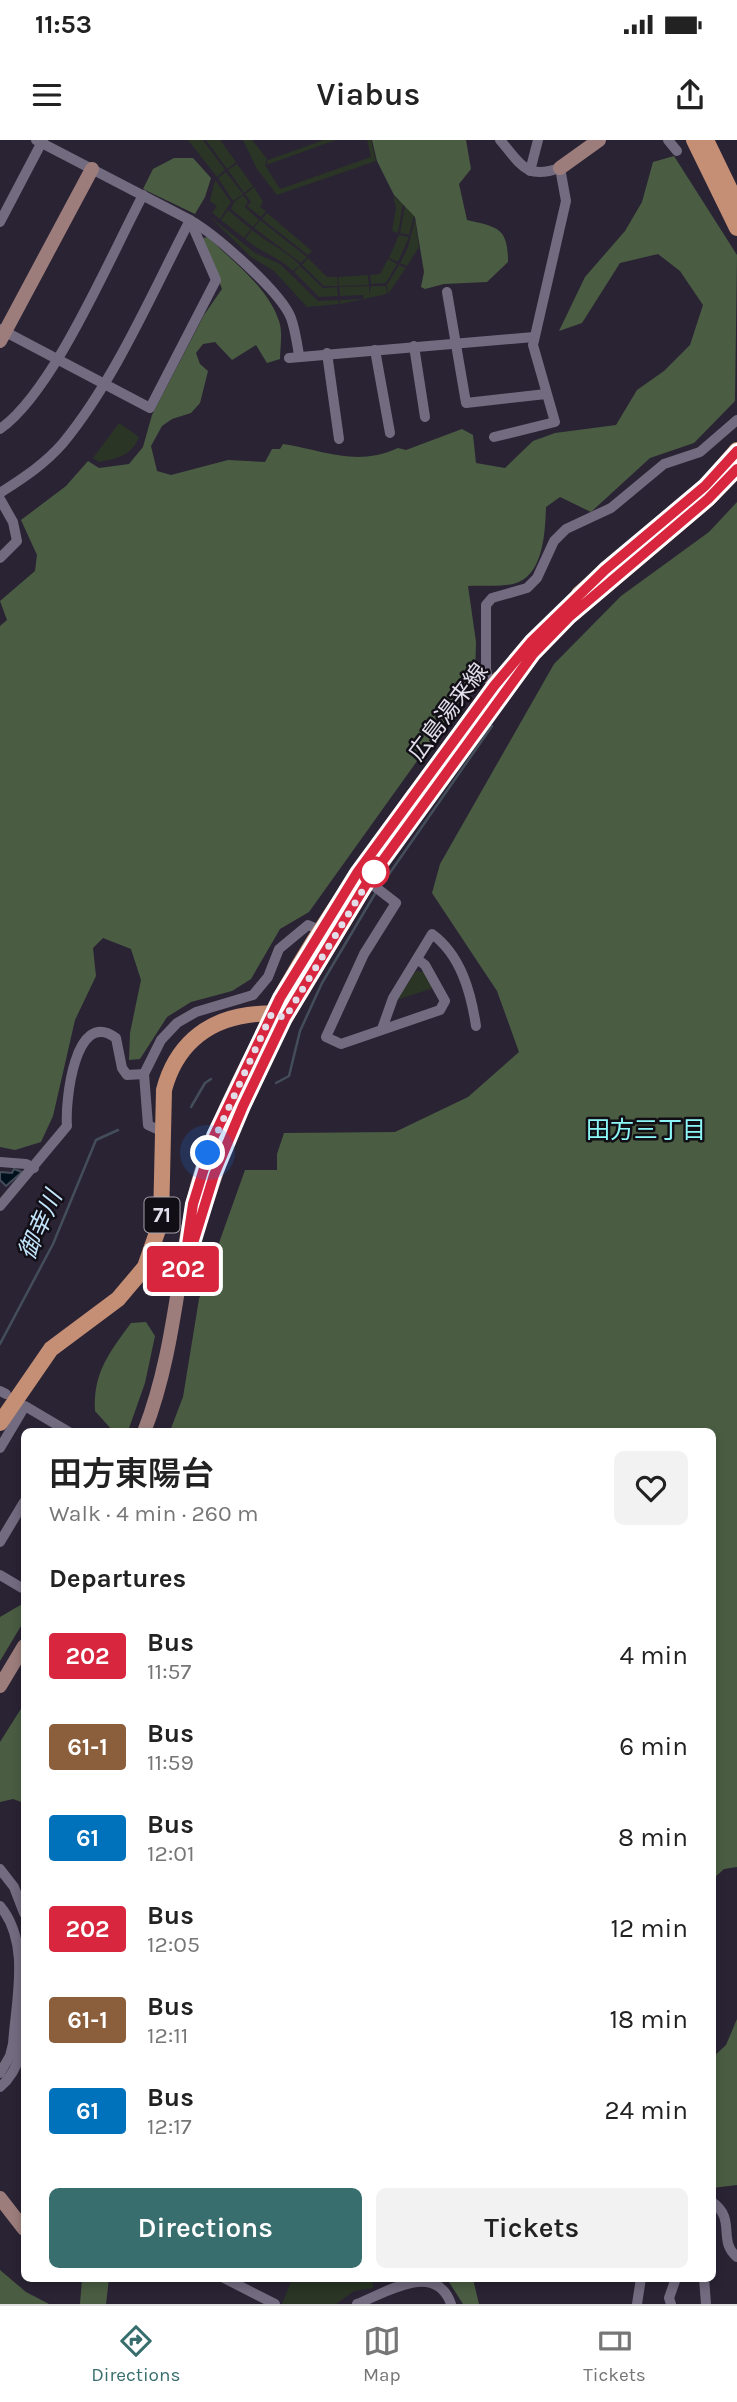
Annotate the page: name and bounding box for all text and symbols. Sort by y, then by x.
text: 11:53 [35,9,92,40]
icon: menu [28,76,66,114]
text: Viabus [317,76,420,113]
icon: share [671,76,709,114]
street label: 広島湯来線 [403,658,493,766]
unlabelled marker [359,857,389,887]
district label: 田方三丁目 [586,1116,706,1144]
your location [190,1135,225,1170]
water label: 御幸川 [13,1184,69,1264]
road number: 71 [144,1198,180,1232]
line badge: 202 [143,1246,223,1292]
text: 202 [161,1255,205,1283]
button: heart [614,1451,688,1525]
text: 田方東陽台 [49,1455,214,1493]
text: Walk · 4 min · 260 m [49,1500,259,1527]
text: Departures [49,1563,186,1594]
text: Bus [147,1627,194,1658]
text: 4 min [620,1640,688,1671]
text: 202 [65,1642,110,1670]
text: 11:57 [147,1658,191,1685]
text: Bus [147,1718,194,1749]
text: 6 min [619,1731,688,1762]
text: 61-1 [67,1733,108,1761]
text: 11:59 [147,1749,194,1776]
text: Bus [147,1809,194,1840]
text: 8 min [618,1822,688,1853]
text: 61 [76,1824,99,1852]
text: 12:01 [147,1840,194,1867]
text: Bus [147,1900,194,1931]
text: 12 min [610,1913,688,1944]
text: 202 [65,1915,110,1943]
text: 12:05 [147,1931,200,1958]
text: Bus [147,1991,194,2022]
text: 18 min [609,2004,688,2035]
text: 61-1 [67,2006,108,2034]
text: 12:11 [147,2022,188,2049]
text: Bus [147,2082,194,2113]
text: 24 min [604,2095,688,2126]
text: 61 [76,2097,99,2125]
text: 12:17 [147,2113,192,2140]
button: Directions [49,2188,362,2268]
button: Tickets [376,2188,688,2268]
tab: Directions [91,2322,180,2386]
tab: Map [363,2322,401,2386]
tab: Tickets [583,2322,646,2386]

